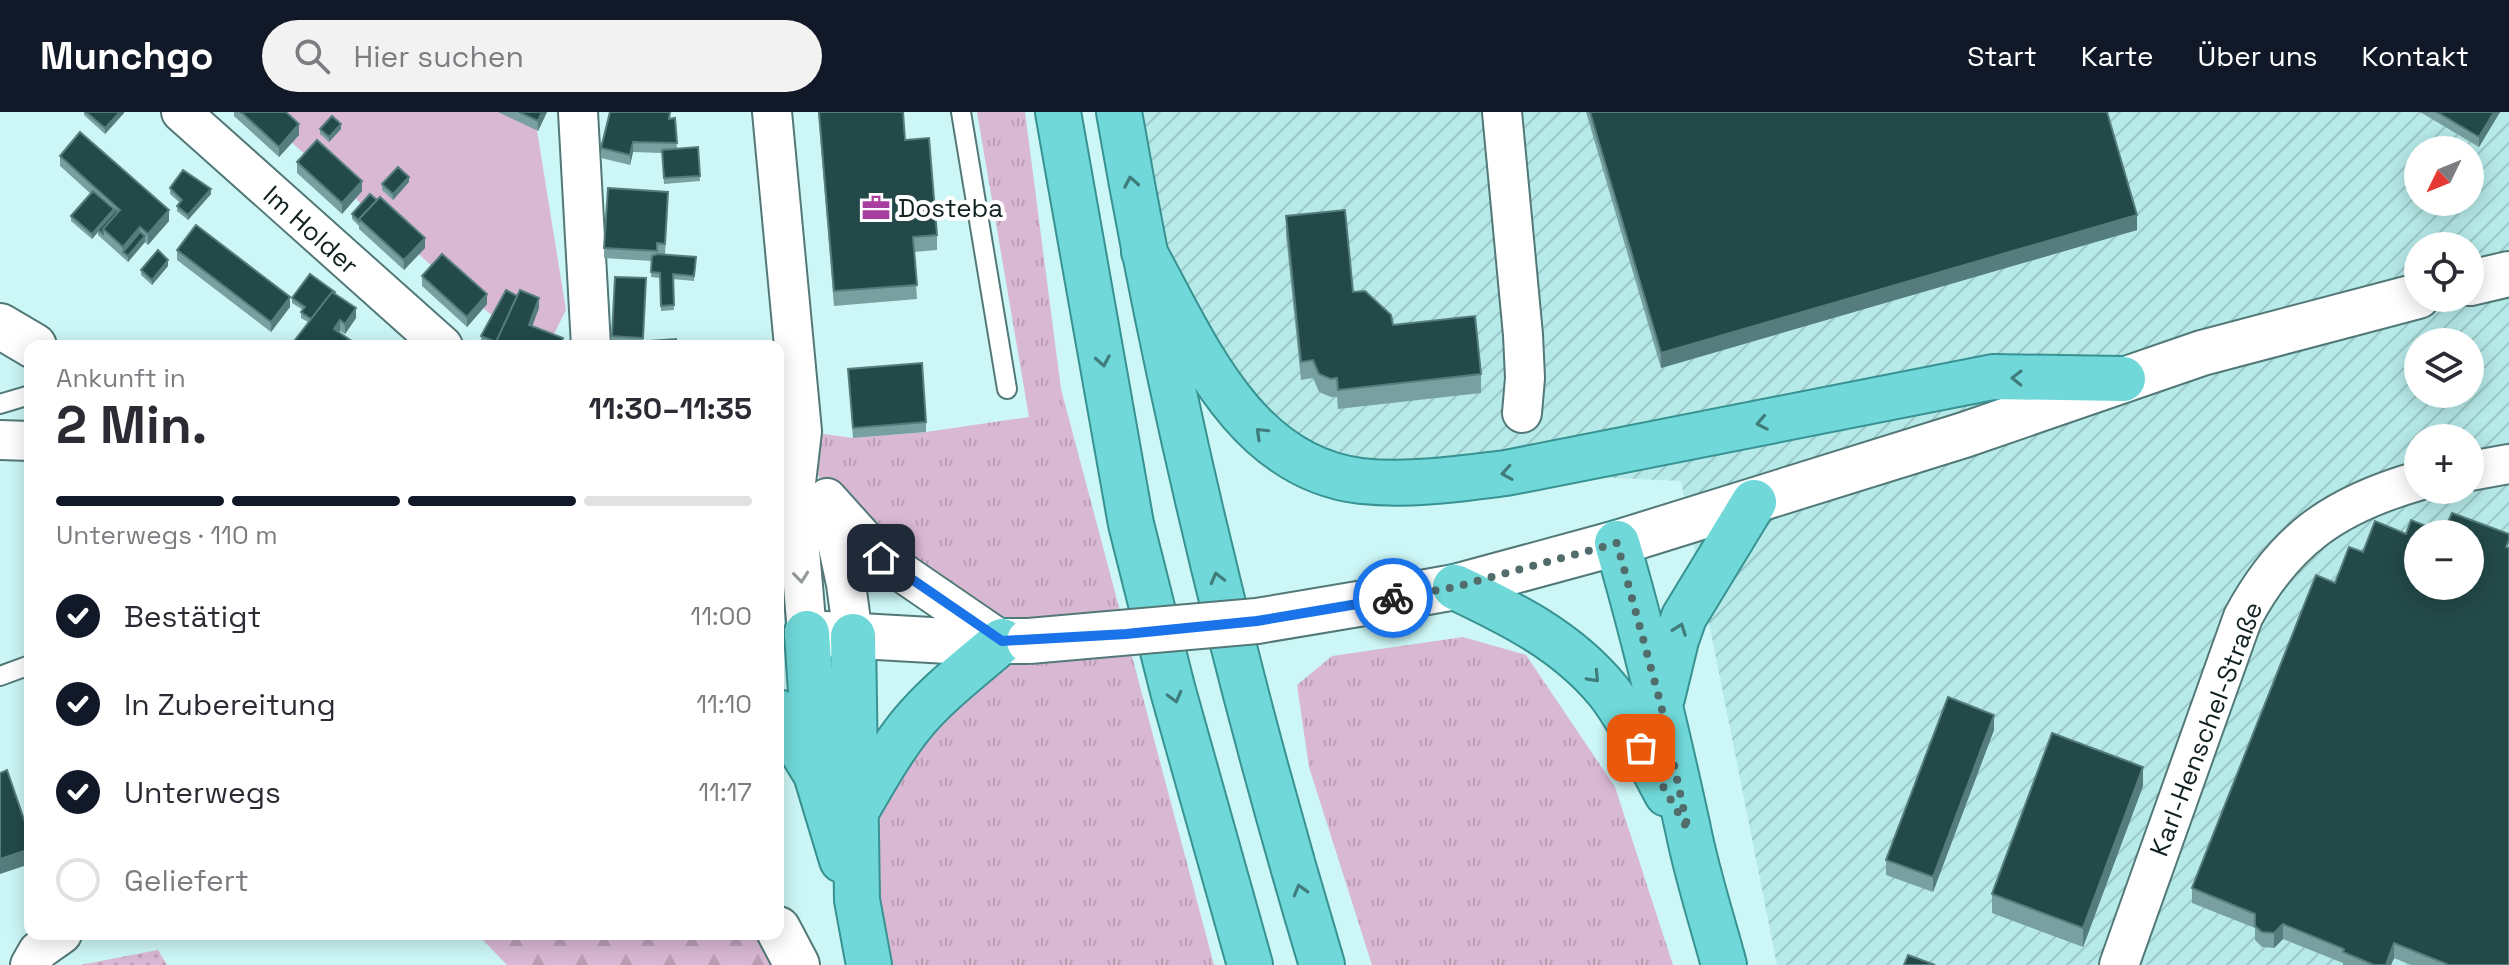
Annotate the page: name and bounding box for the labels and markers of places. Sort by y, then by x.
place label: Dosteba [898,191,1003,225]
office icon: Dosteba [861,193,891,223]
pin [847,524,915,592]
pin [1607,714,1675,782]

